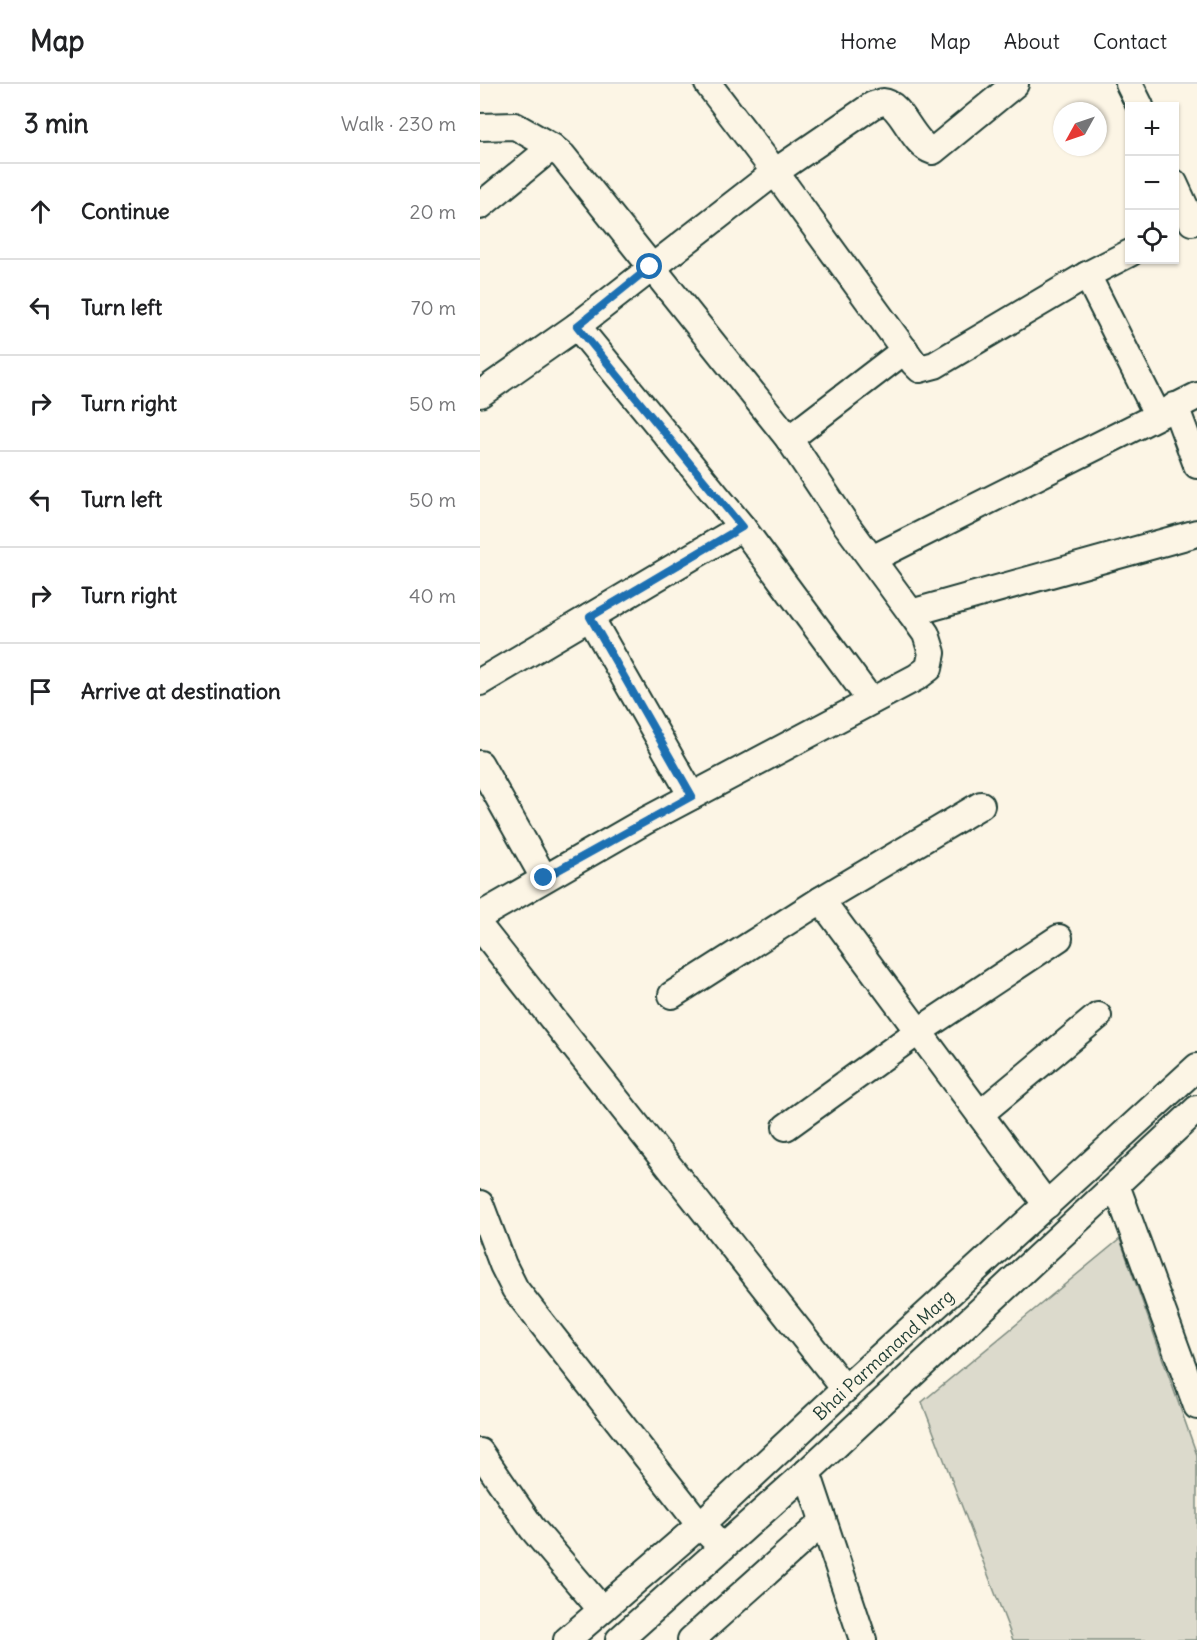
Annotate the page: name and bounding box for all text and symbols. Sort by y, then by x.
text: Map [30,23,84,59]
text: Home [840,28,897,55]
text: Map [930,28,971,55]
text: About [1004,28,1060,55]
text: Contact [1093,28,1167,55]
north arrow [1053,102,1107,156]
map controls [1125,102,1179,264]
button: + [1125,102,1179,156]
text: 3 min [24,107,89,140]
text: Walk · 230 m [341,111,456,136]
button: − [1125,156,1179,210]
icon: ahead [24,195,57,228]
text: Continue [81,197,170,225]
text: 20 m [410,199,456,224]
button: locate [1125,210,1179,264]
route start [636,253,662,279]
icon: left [24,291,57,324]
text: Turn left [81,293,162,321]
text: 70 m [411,295,456,320]
icon: right [24,387,57,420]
text: Turn right [81,389,177,417]
text: 50 m [409,391,456,416]
icon: left [24,483,57,516]
text: Turn left [81,485,162,513]
text: 50 m [409,487,456,512]
icon: right [24,579,57,612]
text: Turn right [81,581,177,609]
text: 40 m [409,583,456,608]
icon: arrive [24,675,57,708]
text: Arrive at destination [81,677,281,705]
route end [530,864,556,890]
street label: Bhai Parmanand Marg [808,1284,958,1425]

